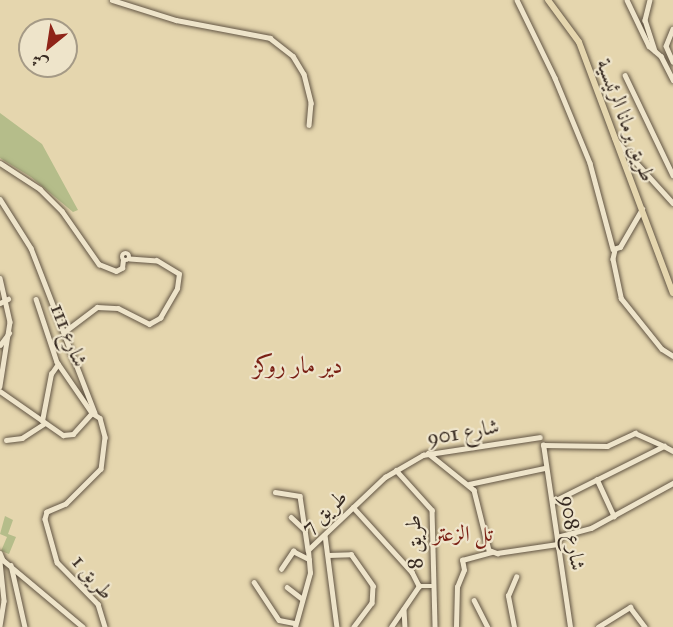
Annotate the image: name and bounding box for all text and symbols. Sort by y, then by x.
north arrow [18,18,78,78]
text: ش [28,50,51,74]
street label: طريق برمانا الرئيسية [591,55,661,185]
street label: شارع 111 [45,300,93,370]
district label: دير مار روكز [253,352,343,380]
street label: شارع 901 [425,413,501,451]
street label: 7 طريق [296,484,352,540]
street label: شارع 908 [555,494,591,572]
street label: طريق 8 [400,514,428,570]
district label: تل الزعتر [433,521,493,547]
street label: طريق 1 [67,549,119,605]

